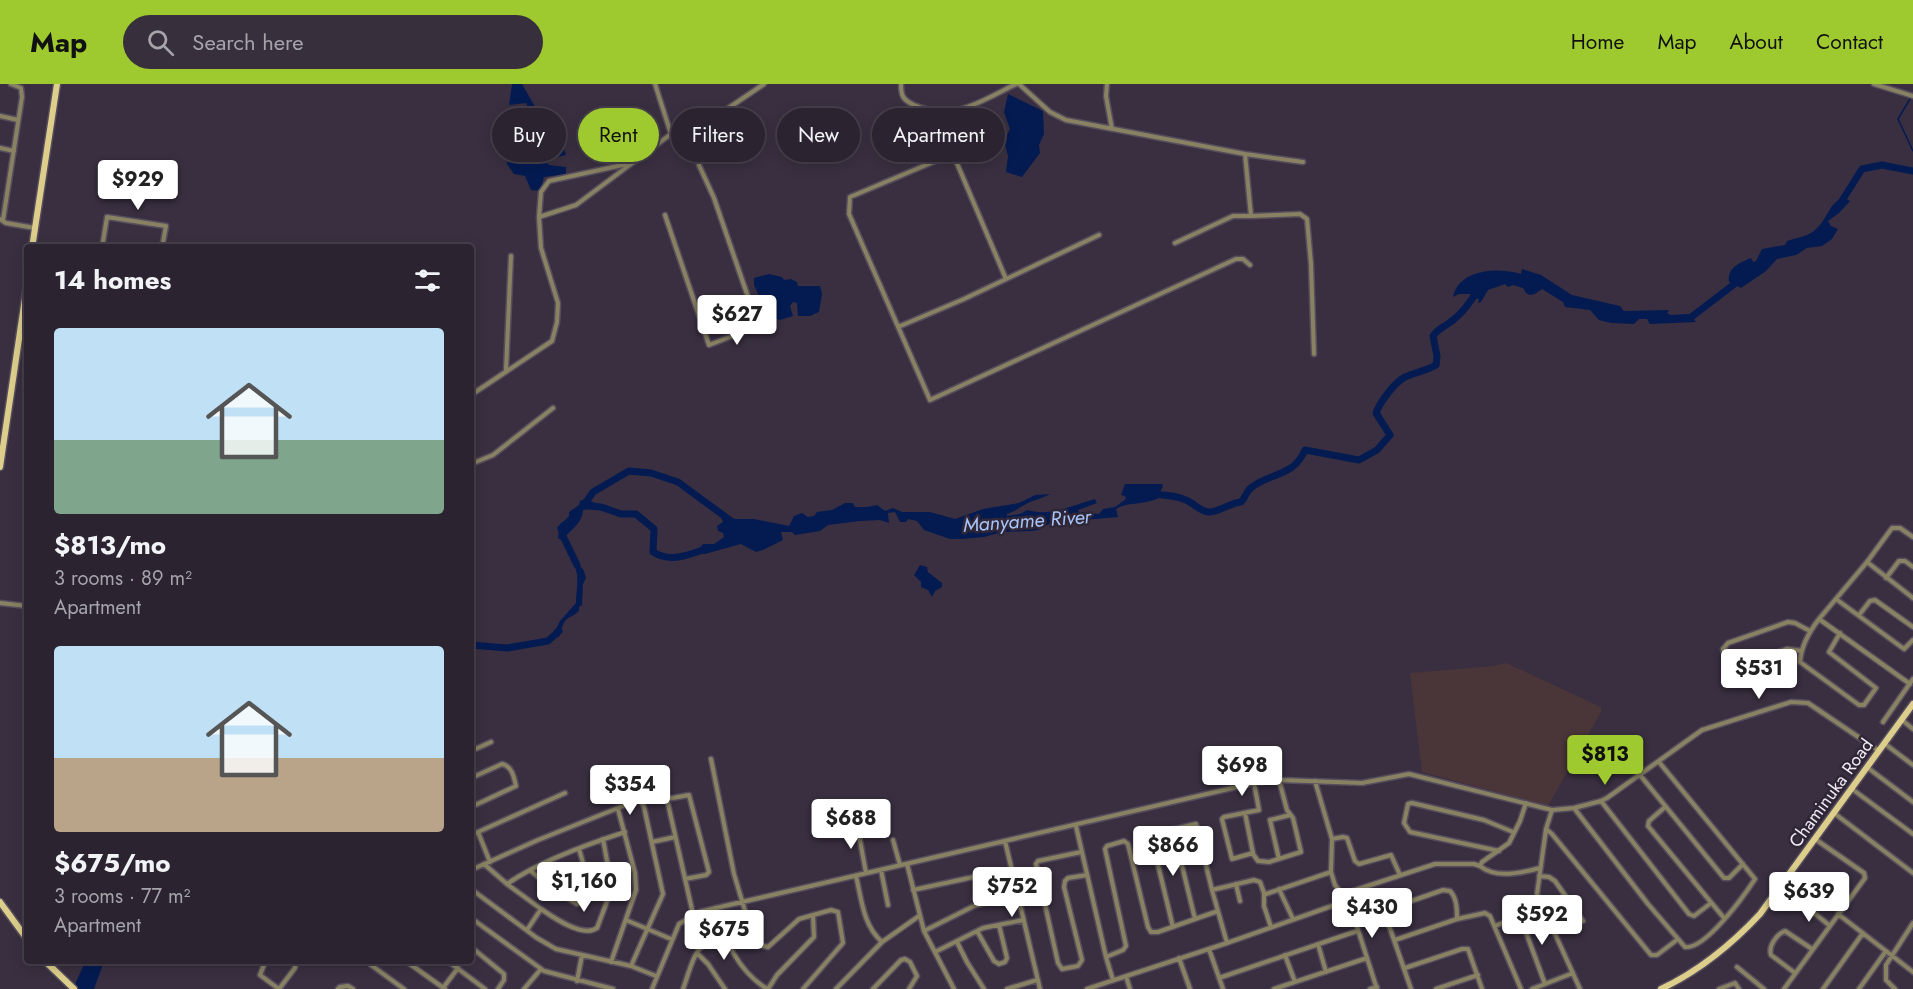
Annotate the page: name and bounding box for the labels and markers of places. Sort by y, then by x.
pin: $929 [102,160,174,211]
pin: $627 [701,295,773,346]
pin: $531 [1723,649,1795,700]
pin: $813 [1569,735,1641,786]
pin: $698 [1206,746,1278,797]
pin: $354 [594,765,666,816]
pin: $688 [815,799,887,850]
pin: $866 [1137,826,1209,877]
pin: $1,160 [535,862,633,913]
pin: $752 [976,867,1048,918]
pin: $639 [1773,872,1845,923]
pin: $430 [1336,888,1408,939]
pin: $592 [1506,895,1578,946]
pin: $675 [688,910,760,961]

